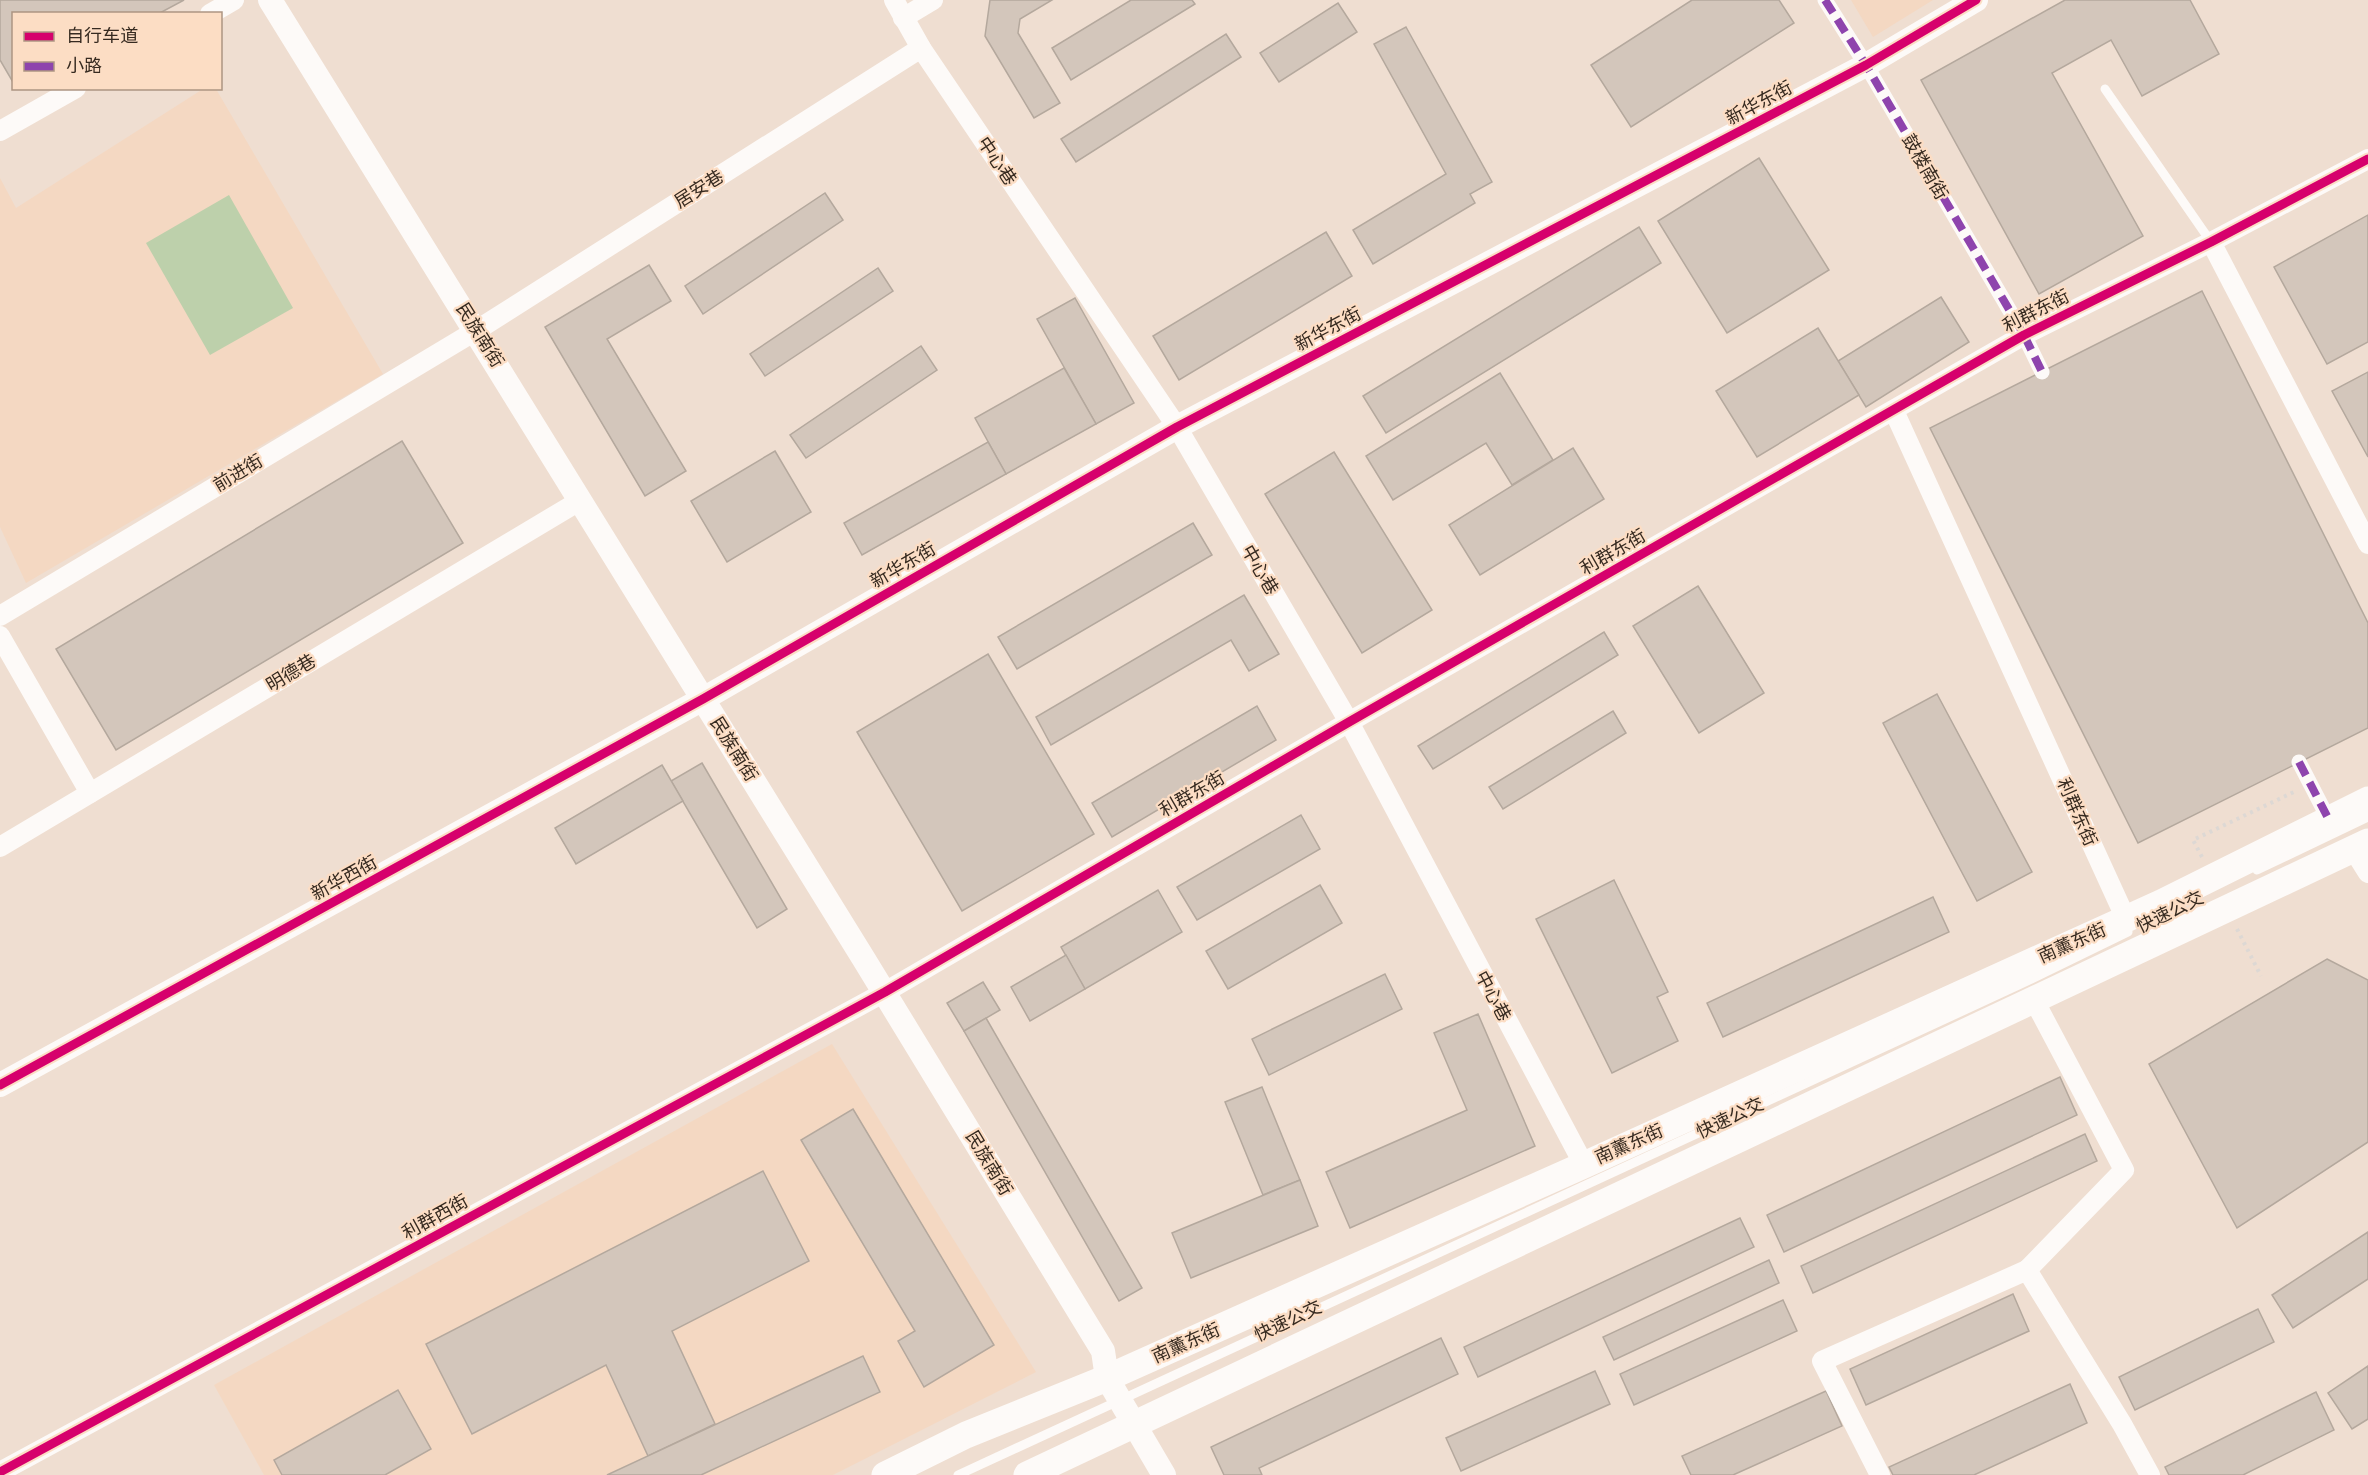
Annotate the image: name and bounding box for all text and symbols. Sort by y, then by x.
legend [12,12,222,90]
text: 自行车道 [66,23,138,48]
text: 小路 [66,53,102,78]
street label: 新华东街 [1721,75,1796,130]
street label: 鼓楼南街 [1897,129,1954,204]
street label: 中心巷 [972,131,1023,190]
street label: 居安巷 [669,164,728,213]
street label: 利群东街 [1998,283,2074,338]
street label: 民族南街 [451,298,510,372]
street label: 新华东街 [1290,301,1365,356]
street label: 前进街 [208,448,267,497]
street label: 利群东街 [1575,523,1650,580]
street label: 新华东街 [865,536,940,593]
street label: 中心巷 [1236,540,1285,599]
street label: 明德巷 [261,648,320,697]
street label: 民族南街 [705,712,764,786]
street label: 利群东街 [1154,765,1229,822]
street label: 利群东街 [2051,774,2104,850]
street label: 新华西街 [306,849,381,906]
street label: 快速公交 [2132,885,2208,939]
street label: 南薰东街 [2034,916,2110,969]
street label: 中心巷 [1470,966,1517,1025]
street label: 快速公交 [1692,1091,1768,1144]
street label: 南薰东街 [1591,1117,1667,1170]
street label: 民族南街 [960,1125,1019,1200]
street label: 利群西街 [397,1188,472,1245]
street label: 快速公交 [1250,1294,1326,1347]
street label: 南薰东街 [1148,1316,1224,1369]

